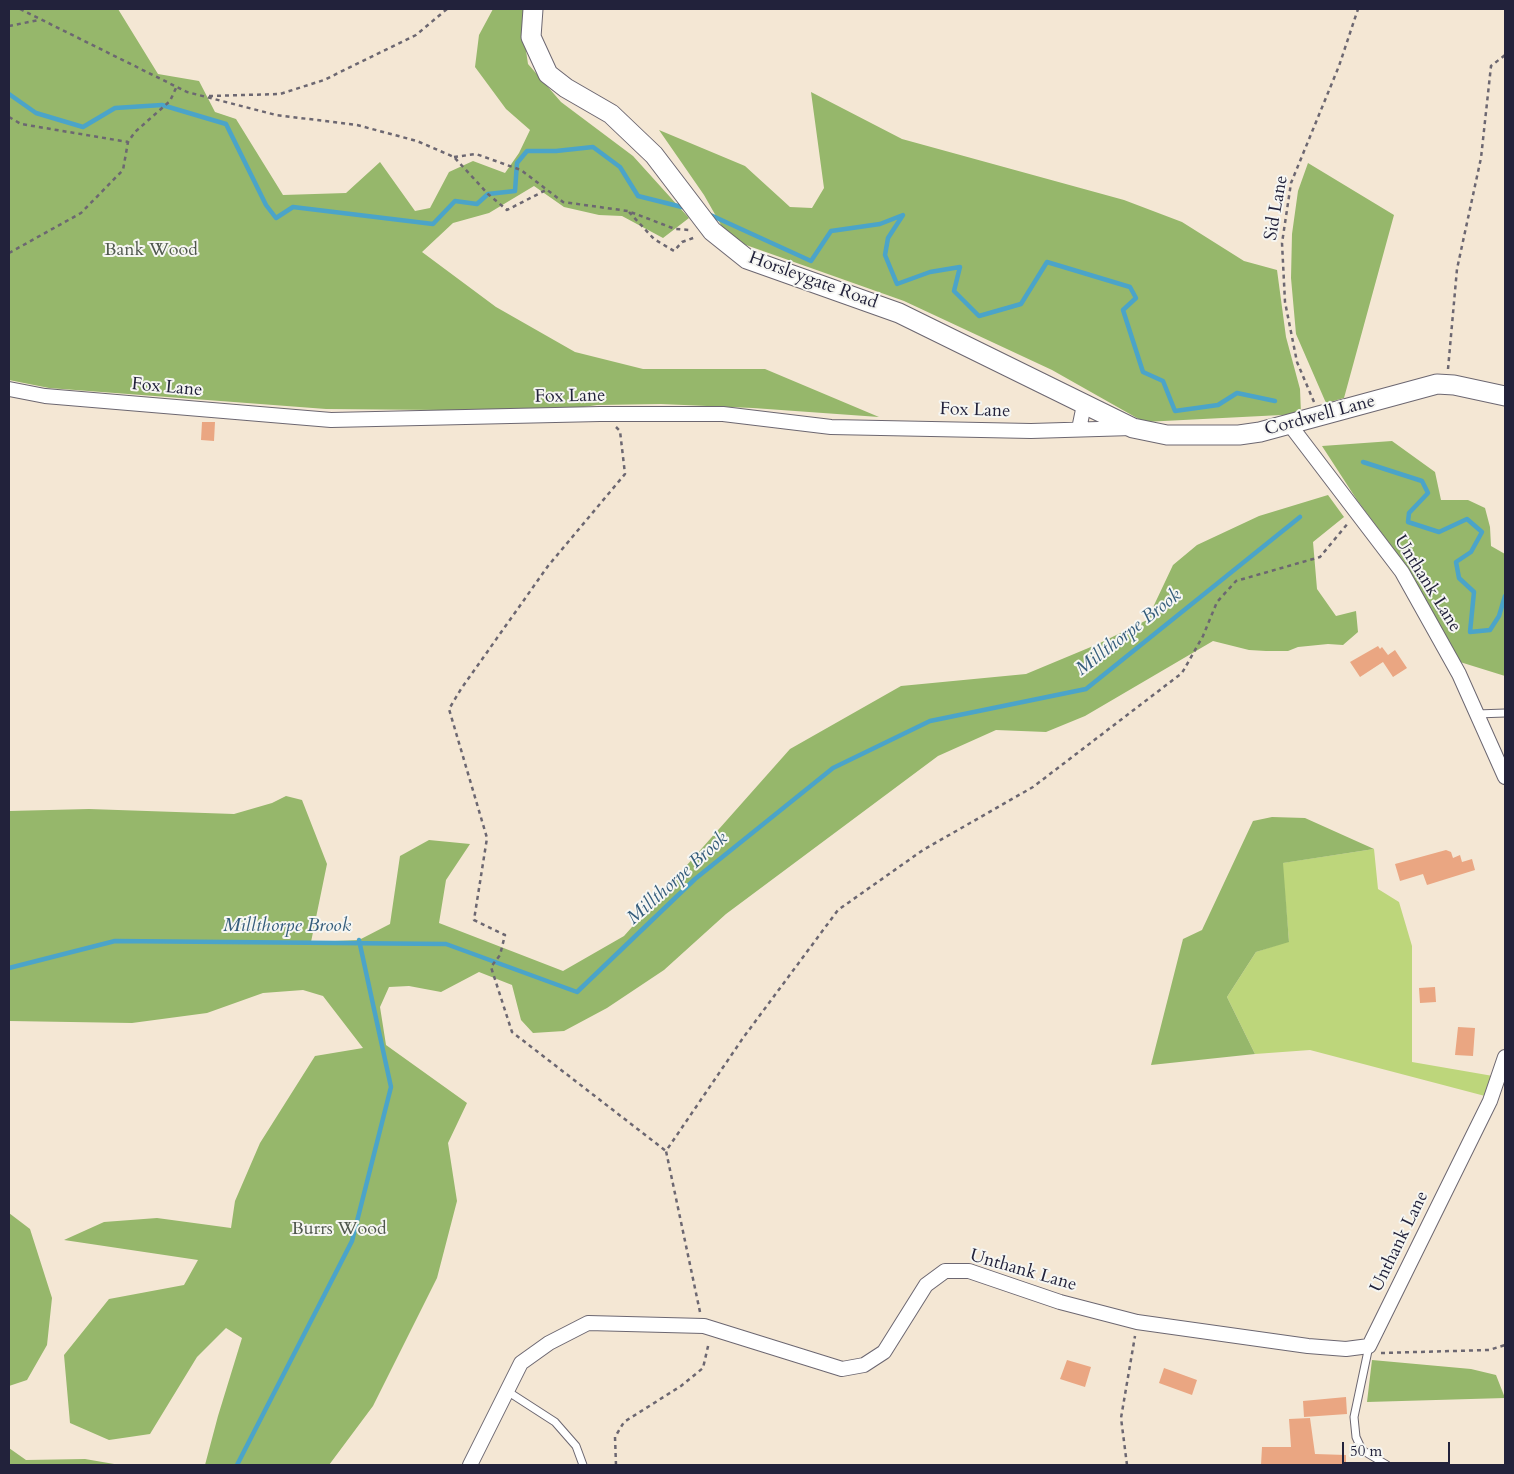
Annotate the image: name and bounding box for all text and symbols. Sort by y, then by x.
street label: Sid Lane [1261,174,1293,242]
park label: Bank Wood [104,240,198,262]
street label: Horsleygate Road [746,248,880,314]
street label: Fox Lane [131,374,203,402]
street label: Fox Lane [534,386,606,408]
street label: Cordwell Lane [1262,391,1378,441]
street label: Fox Lane [939,399,1011,423]
street label: Unthank Lane [1389,532,1465,636]
water label: Millthorpe Brook [1072,585,1186,681]
water label: Millthorpe Brook [623,828,733,930]
water label: Millthorpe Brook [223,916,351,938]
street label: Unthank Lane [1366,1188,1434,1296]
park label: Burrs Wood [291,1219,387,1241]
street label: Unthank Lane [967,1245,1079,1297]
scale bar [1344,1432,1452,1464]
text: 50 m [1350,1441,1382,1461]

